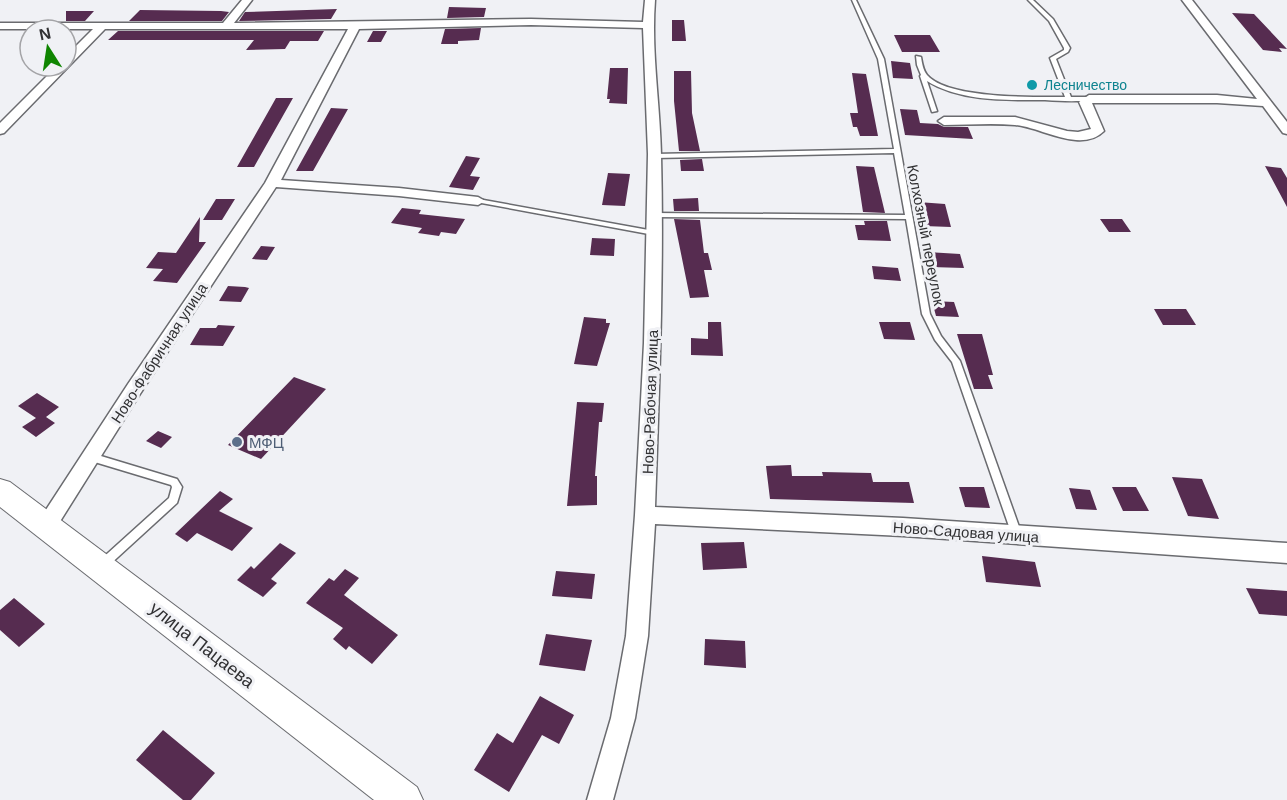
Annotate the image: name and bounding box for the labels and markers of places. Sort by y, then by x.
place label: Лесничество [1044,77,1127,93]
marker: Лесничество [1025,78,1039,92]
place label: МФЦ [249,434,284,451]
marker: МФЦ [230,435,244,449]

